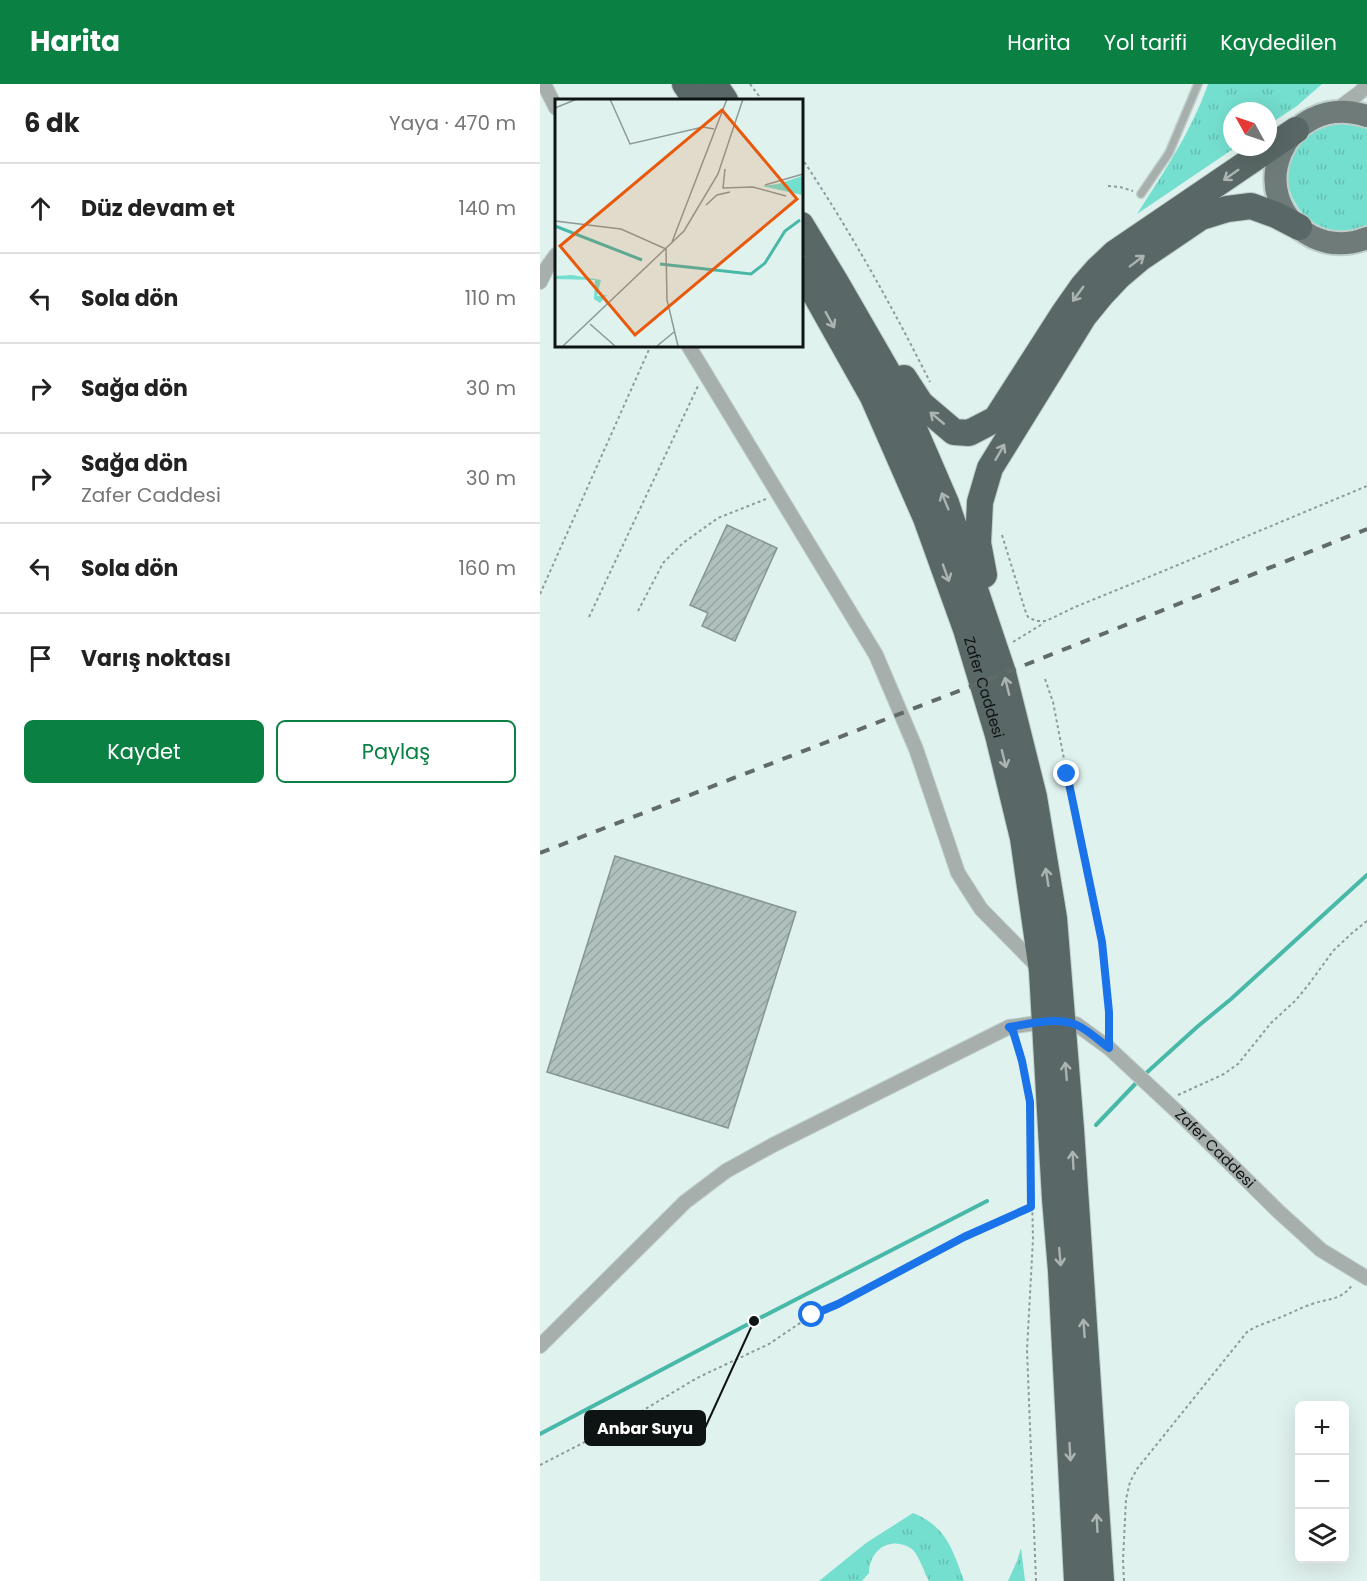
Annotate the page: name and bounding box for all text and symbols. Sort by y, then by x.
text: Harita [30,22,120,61]
text: Harita [1007,28,1071,57]
text: Yol tarifi [1104,28,1187,57]
text: Kaydedilen [1220,28,1337,57]
inset map [555,99,802,346]
north arrow [1223,102,1277,156]
text: 6 dk [24,105,80,141]
text: Yaya · 470 m [389,109,516,137]
one-way arrow [1223,169,1239,181]
icon: ahead [24,192,57,225]
text: Düz devam et [81,193,235,224]
text: 140 m [459,194,516,222]
one-way arrow [1129,255,1145,267]
icon: left [24,282,57,315]
text: Sola dön [81,283,178,314]
text: 110 m [465,284,516,312]
one-way arrow [1072,285,1084,301]
one-way arrow [825,310,836,328]
icon: right [24,372,57,405]
text: Sağa dön [81,373,188,404]
text: 30 m [466,374,516,402]
one-way arrow [930,411,945,425]
one-way arrow [994,444,1006,461]
text: Sağa dön [81,448,188,479]
icon: right [24,462,57,495]
text: 30 m [466,464,516,492]
text: Zafer Caddesi [81,481,221,509]
one-way arrow [939,492,950,511]
icon: left [24,552,57,585]
text: Sola dön [81,553,178,584]
text: 160 m [458,554,516,582]
one-way arrow [941,563,952,582]
street label: Zafer Caddesi [959,634,1009,740]
icon: arrive [24,642,57,675]
text: Varış noktası [81,643,231,674]
one-way arrow [1000,677,1012,696]
button: Kaydet [24,720,264,783]
button: Paylaş [276,720,516,783]
one-way arrow [998,749,1010,768]
route end [1053,760,1079,786]
one-way arrow [1041,867,1052,887]
one-way arrow [1060,1061,1071,1081]
street label: Zafer Caddesi [1171,1104,1260,1193]
one-way arrow [1067,1150,1078,1170]
one-way arrow [1055,1247,1066,1267]
route start [798,1301,824,1327]
one-way arrow [1078,1319,1089,1339]
map controls [1295,1401,1349,1563]
button: + [1295,1401,1349,1455]
callout: Anbar Suyu [585,1411,705,1445]
text: Anbar Suyu [597,1417,693,1440]
one-way arrow [1065,1441,1076,1461]
button: − [1295,1455,1349,1509]
button: layers [1295,1509,1349,1563]
one-way arrow [1092,1513,1103,1533]

